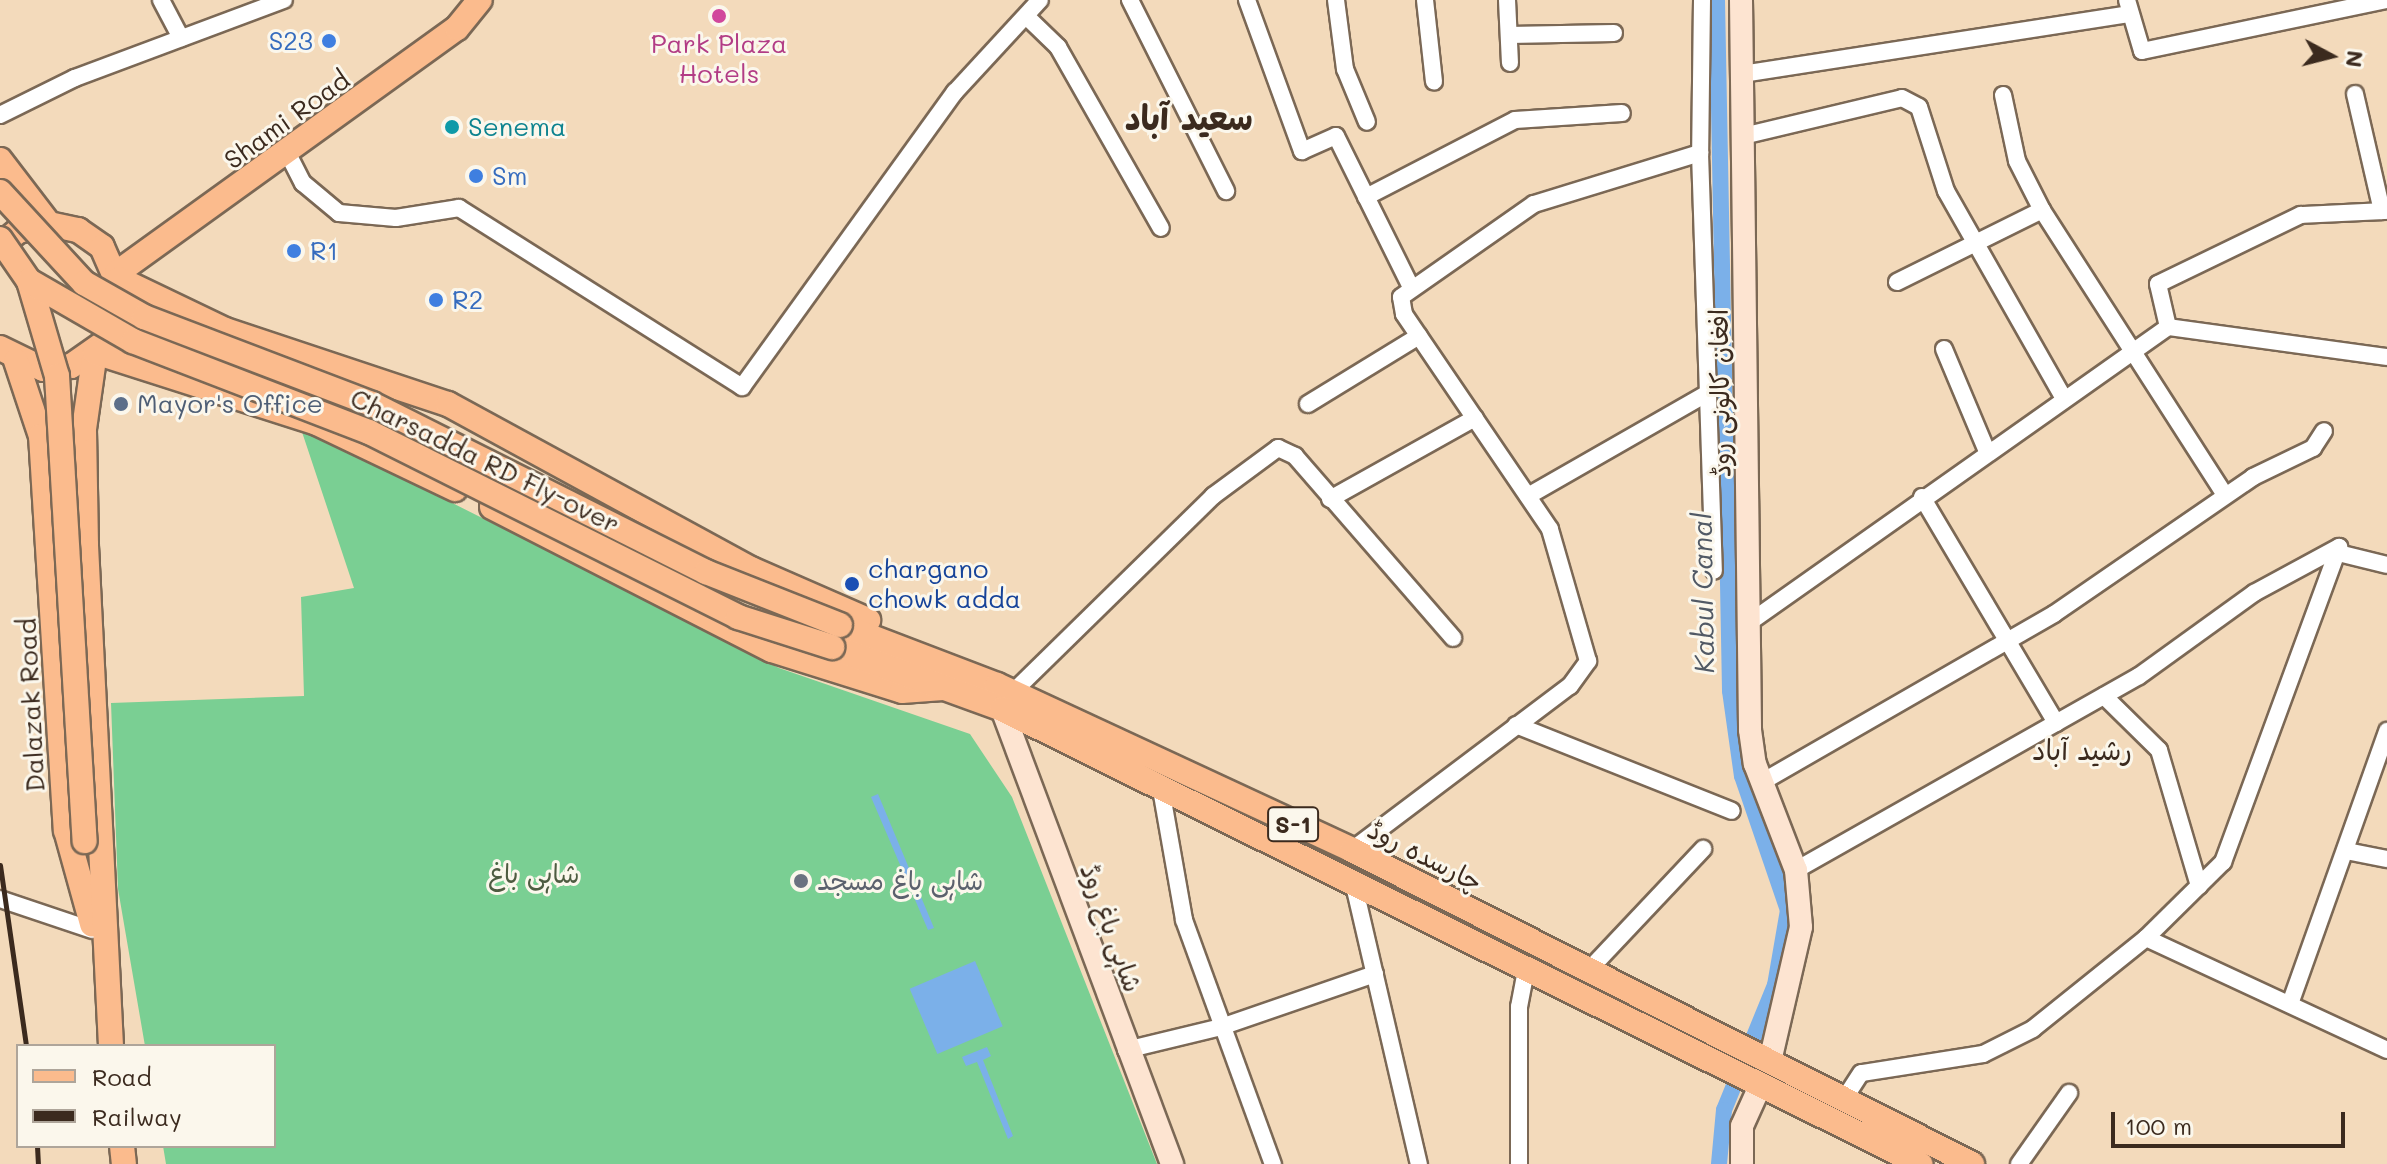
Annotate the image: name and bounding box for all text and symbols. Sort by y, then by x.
marker: Park Plaza Hotels [710,7,728,25]
north arrow [2291,16,2371,96]
place label: S23 [269,25,313,57]
place label: Park Plaza Hotels [651,28,787,90]
marker: S23 [320,32,338,50]
text: N [2340,49,2371,69]
street label: Shami Road [218,64,356,176]
district label: سعید آباد [1125,97,1253,137]
place label: Senema [468,111,566,143]
marker: Senema [443,118,461,136]
place label: Sm [492,160,527,192]
marker: Sm [467,167,485,185]
place label: R1 [310,235,338,267]
marker: R1 [285,242,303,260]
place label: R2 [452,284,483,316]
marker: R2 [427,291,445,309]
street label: افغان کالونی روڈ [1703,308,1737,478]
street label: Charsadda RD Fly-over [345,382,625,540]
place label: Mayor's Office [137,388,323,420]
marker: Mayor's Office [112,395,130,413]
water label: Kabul Canal [1684,512,1720,674]
place label: chargano chowk adda [868,553,1021,614]
marker: chargano chowk adda [843,575,861,593]
street label: Dalazak Road [11,617,51,793]
district label: رشید آباد [2032,732,2132,766]
road number: S-1 [1267,804,1319,844]
street label: چارسدہ روڈ [1363,814,1487,898]
park label: شاہی باغ [488,858,580,890]
street label: شاہی باغ روڈ [1073,860,1149,996]
place label: شاہی باغ مسجد [817,865,983,897]
marker: شاہی باغ مسجد [792,872,810,890]
legend [16,1044,276,1148]
text: Road [92,1061,152,1092]
scale bar [2115,1096,2349,1146]
text: Railway [92,1101,182,1132]
text: 100 m [2125,1110,2192,1141]

